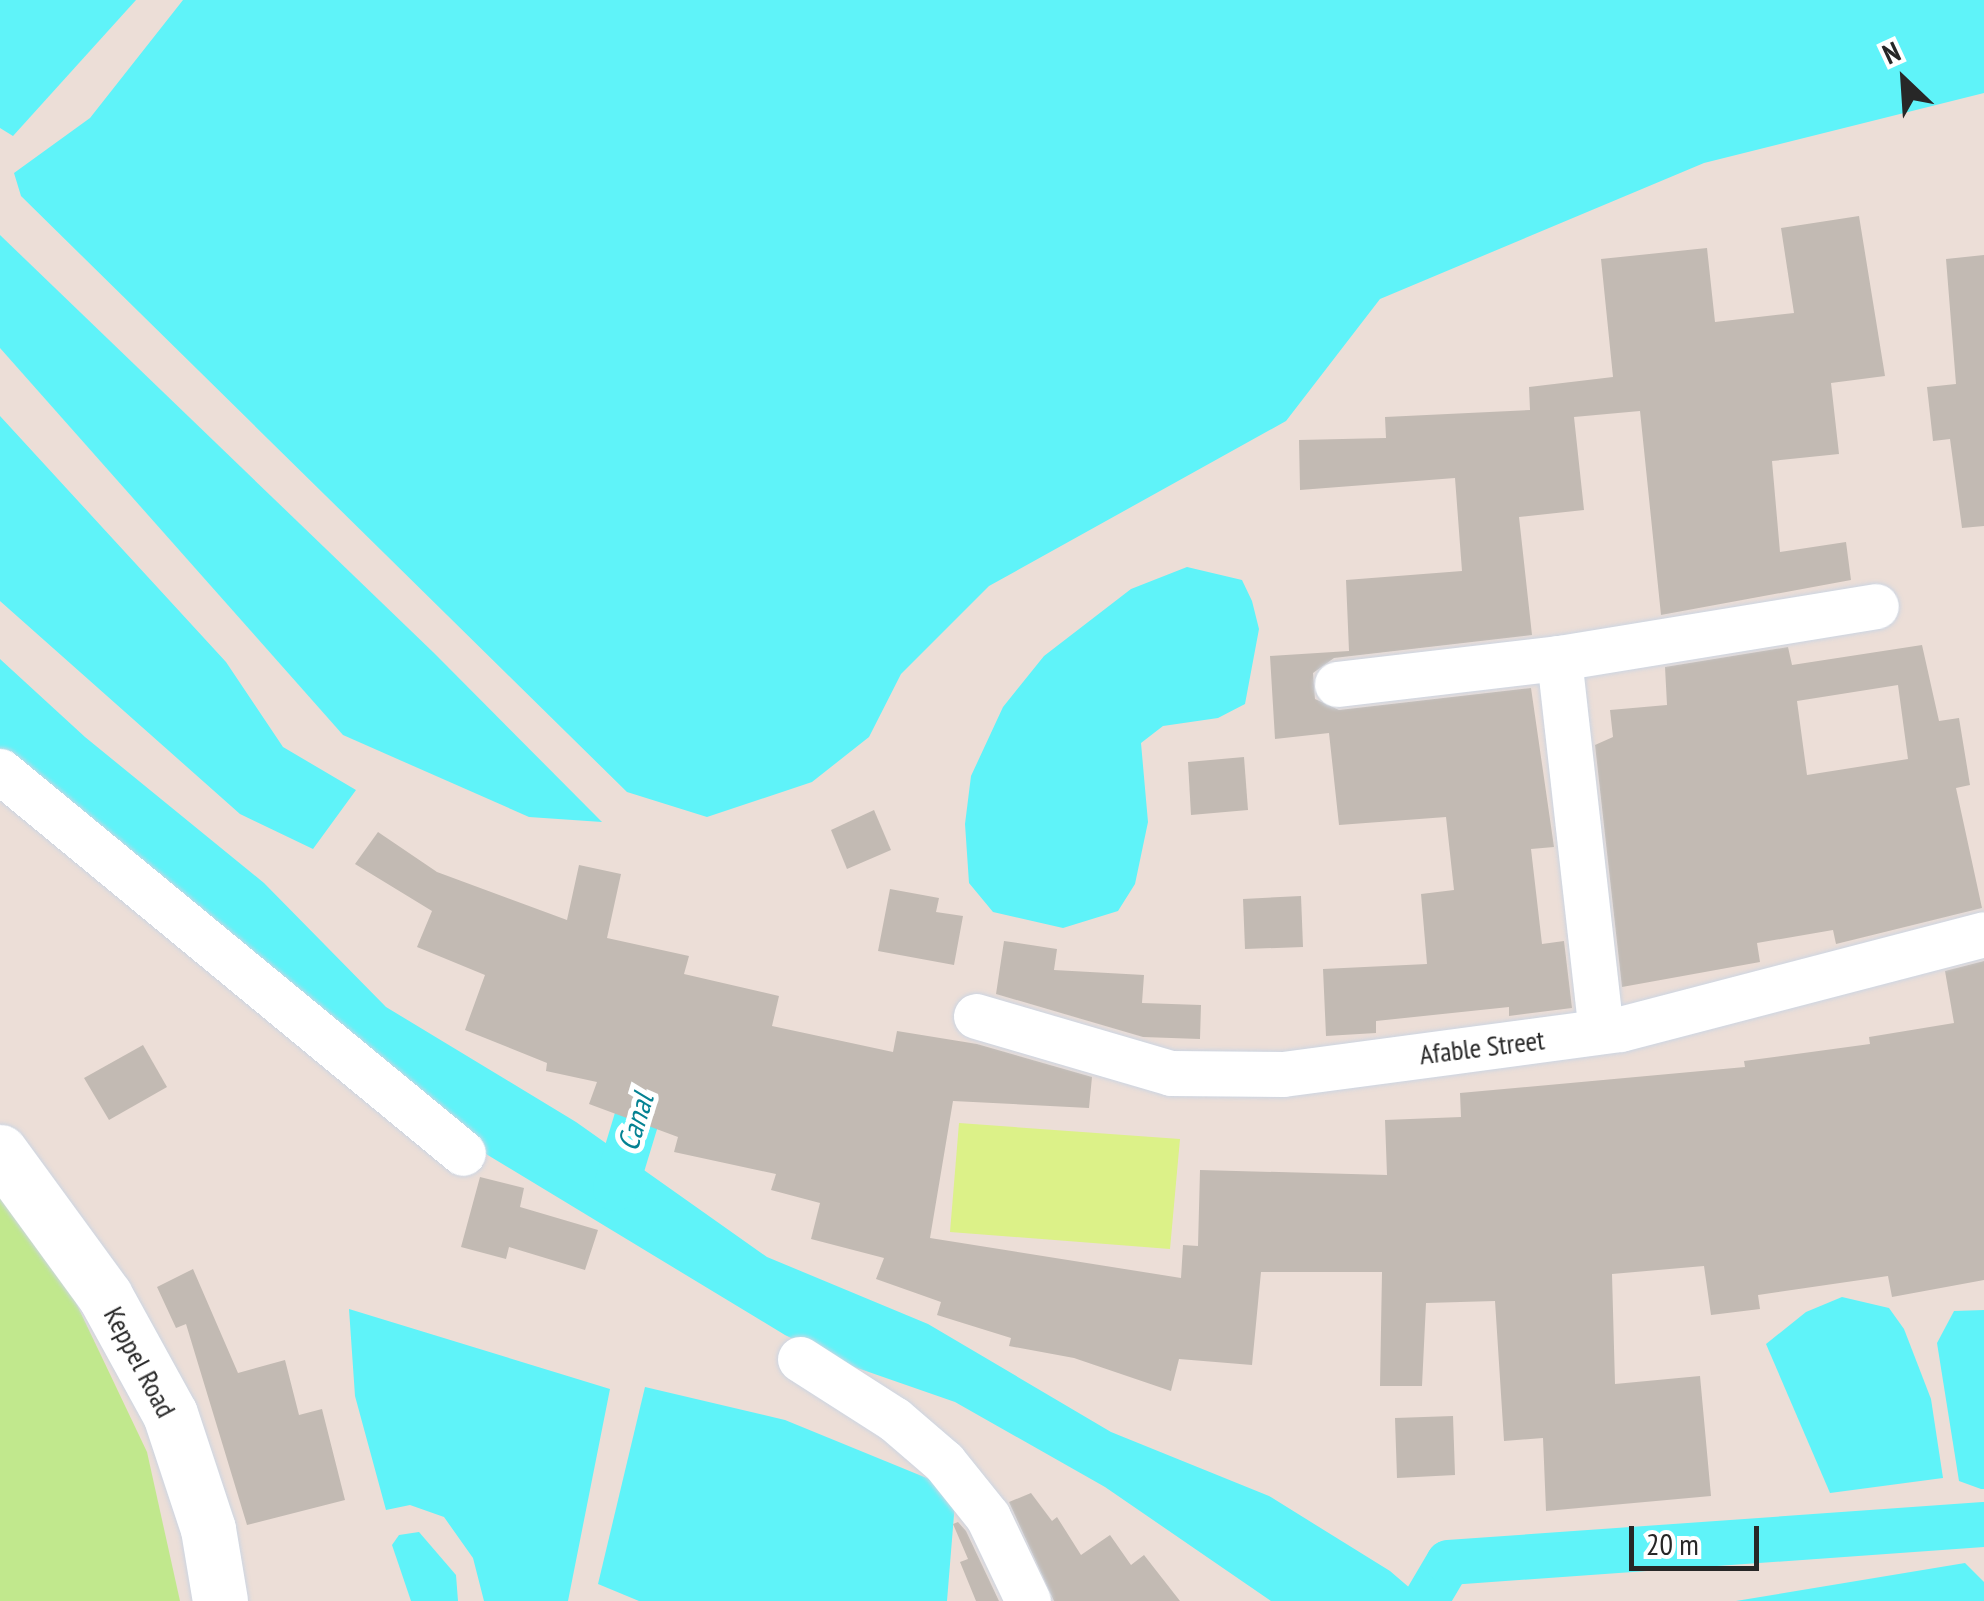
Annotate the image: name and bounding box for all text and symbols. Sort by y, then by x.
north arrow [1854,30,1954,130]
text: N [1876,32,1906,72]
street label: Afable Street [1418,1023,1546,1071]
water label: Canal [609,1089,661,1155]
street label: Keppel Road [97,1301,183,1423]
scale bar [1634,1506,1764,1568]
text: 20 m [1646,1524,1699,1563]

